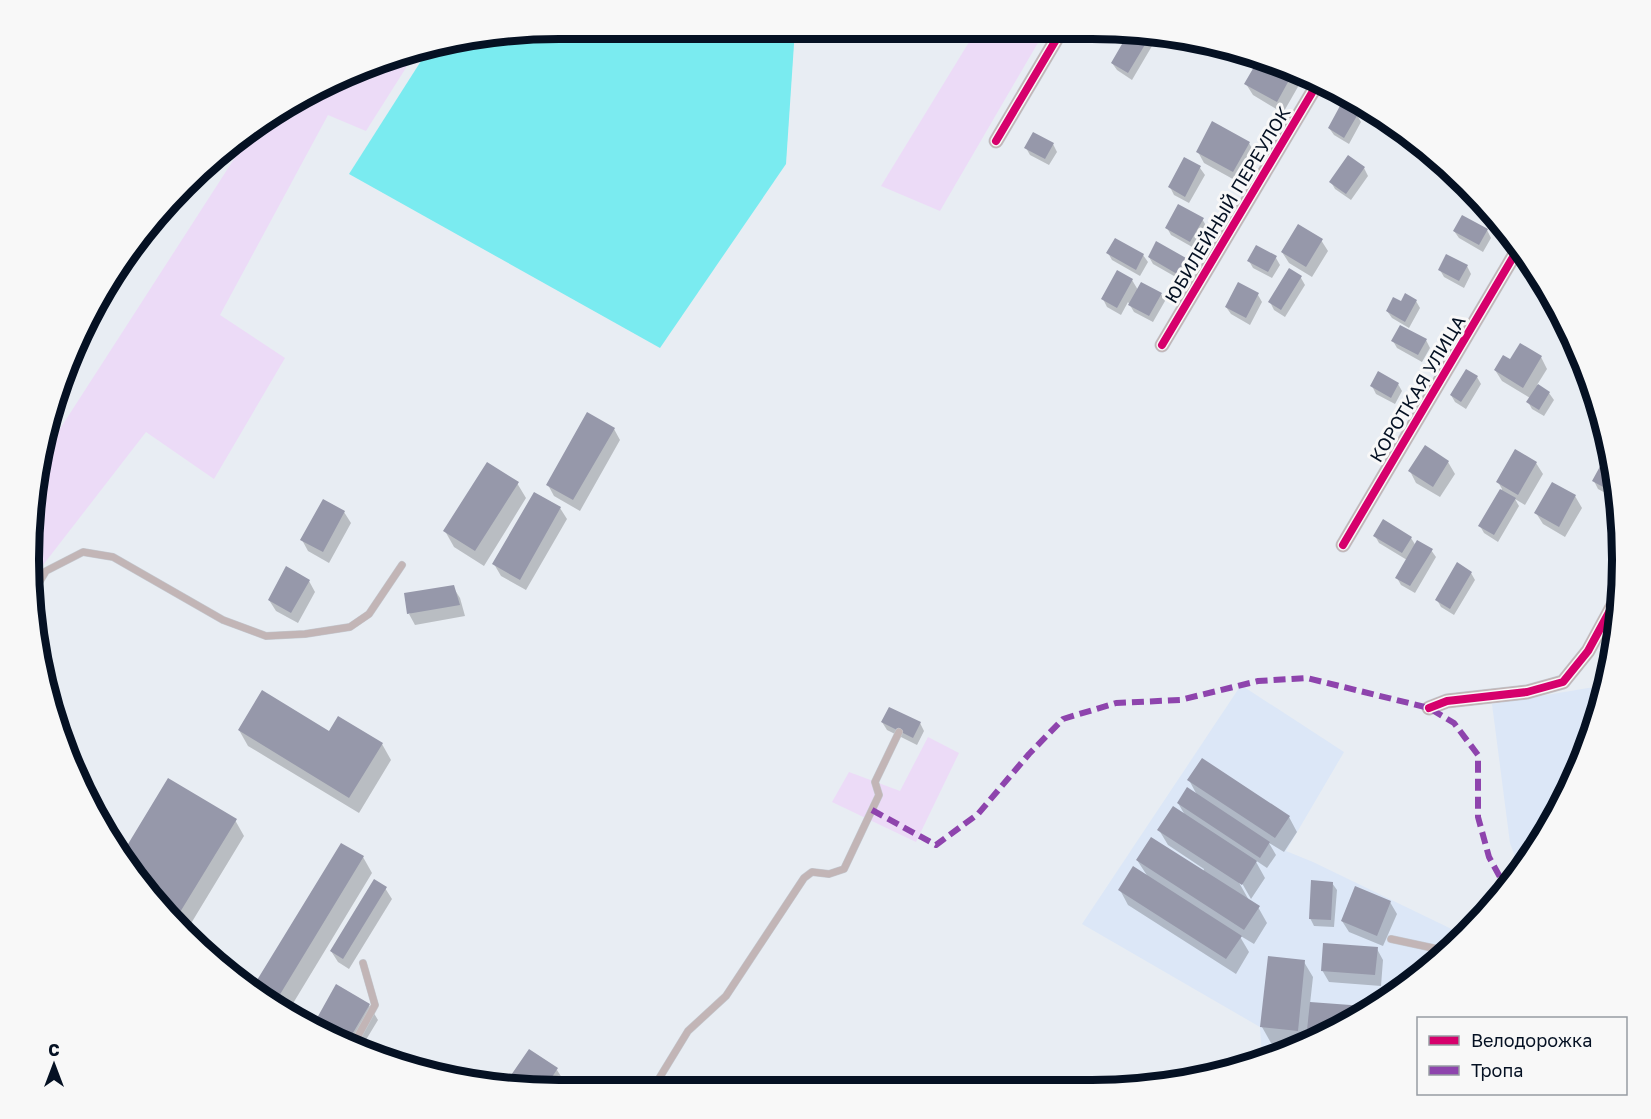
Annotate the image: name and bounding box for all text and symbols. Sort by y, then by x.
street label: ЮБИЛЕЙНЫЙ ПЕРЕУЛОК [1160,102,1295,307]
street label: КОРОТКАЯ УЛИЦА [1365,311,1470,466]
legend [1417,1017,1627,1095]
text: Велодорожка [1471,1029,1592,1051]
north arrow [24,1035,84,1095]
text: С [48,1040,60,1060]
text: Тропа [1471,1059,1523,1081]

